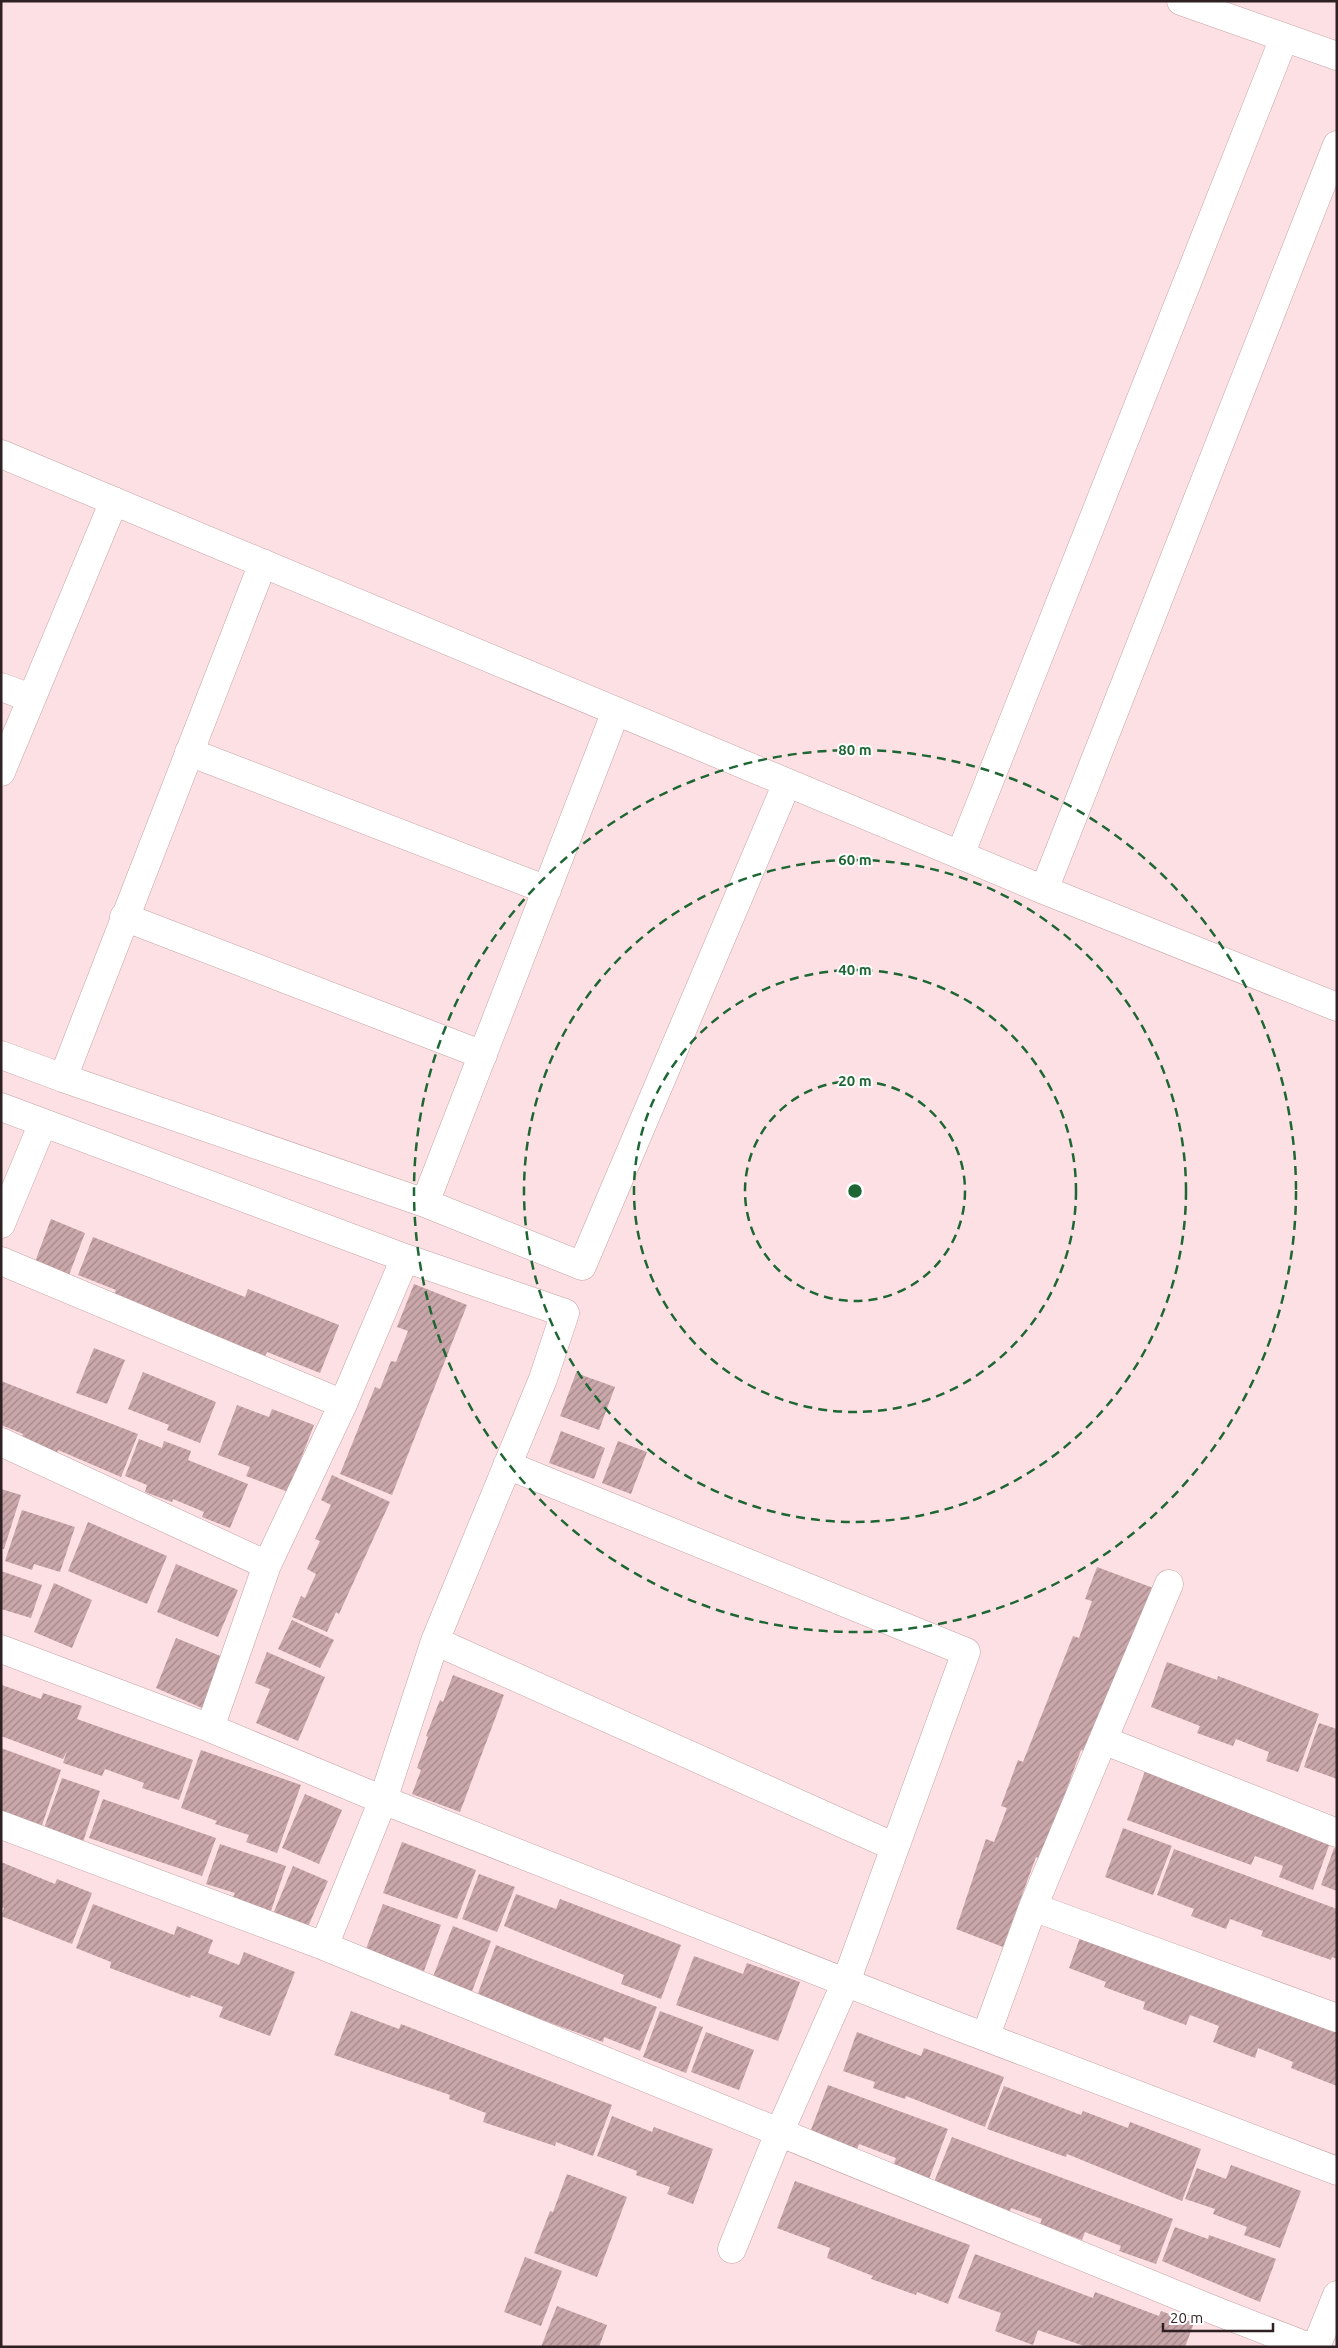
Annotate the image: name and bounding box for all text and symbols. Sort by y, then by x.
text: 80 m [838,741,872,758]
text: 60 m [838,851,872,868]
text: 40 m [838,961,872,978]
text: 20 m [838,1072,872,1089]
centre of rings [846,1182,864,1200]
scale bar [1163,2300,1273,2332]
text: 20 m [1170,2309,1203,2326]

